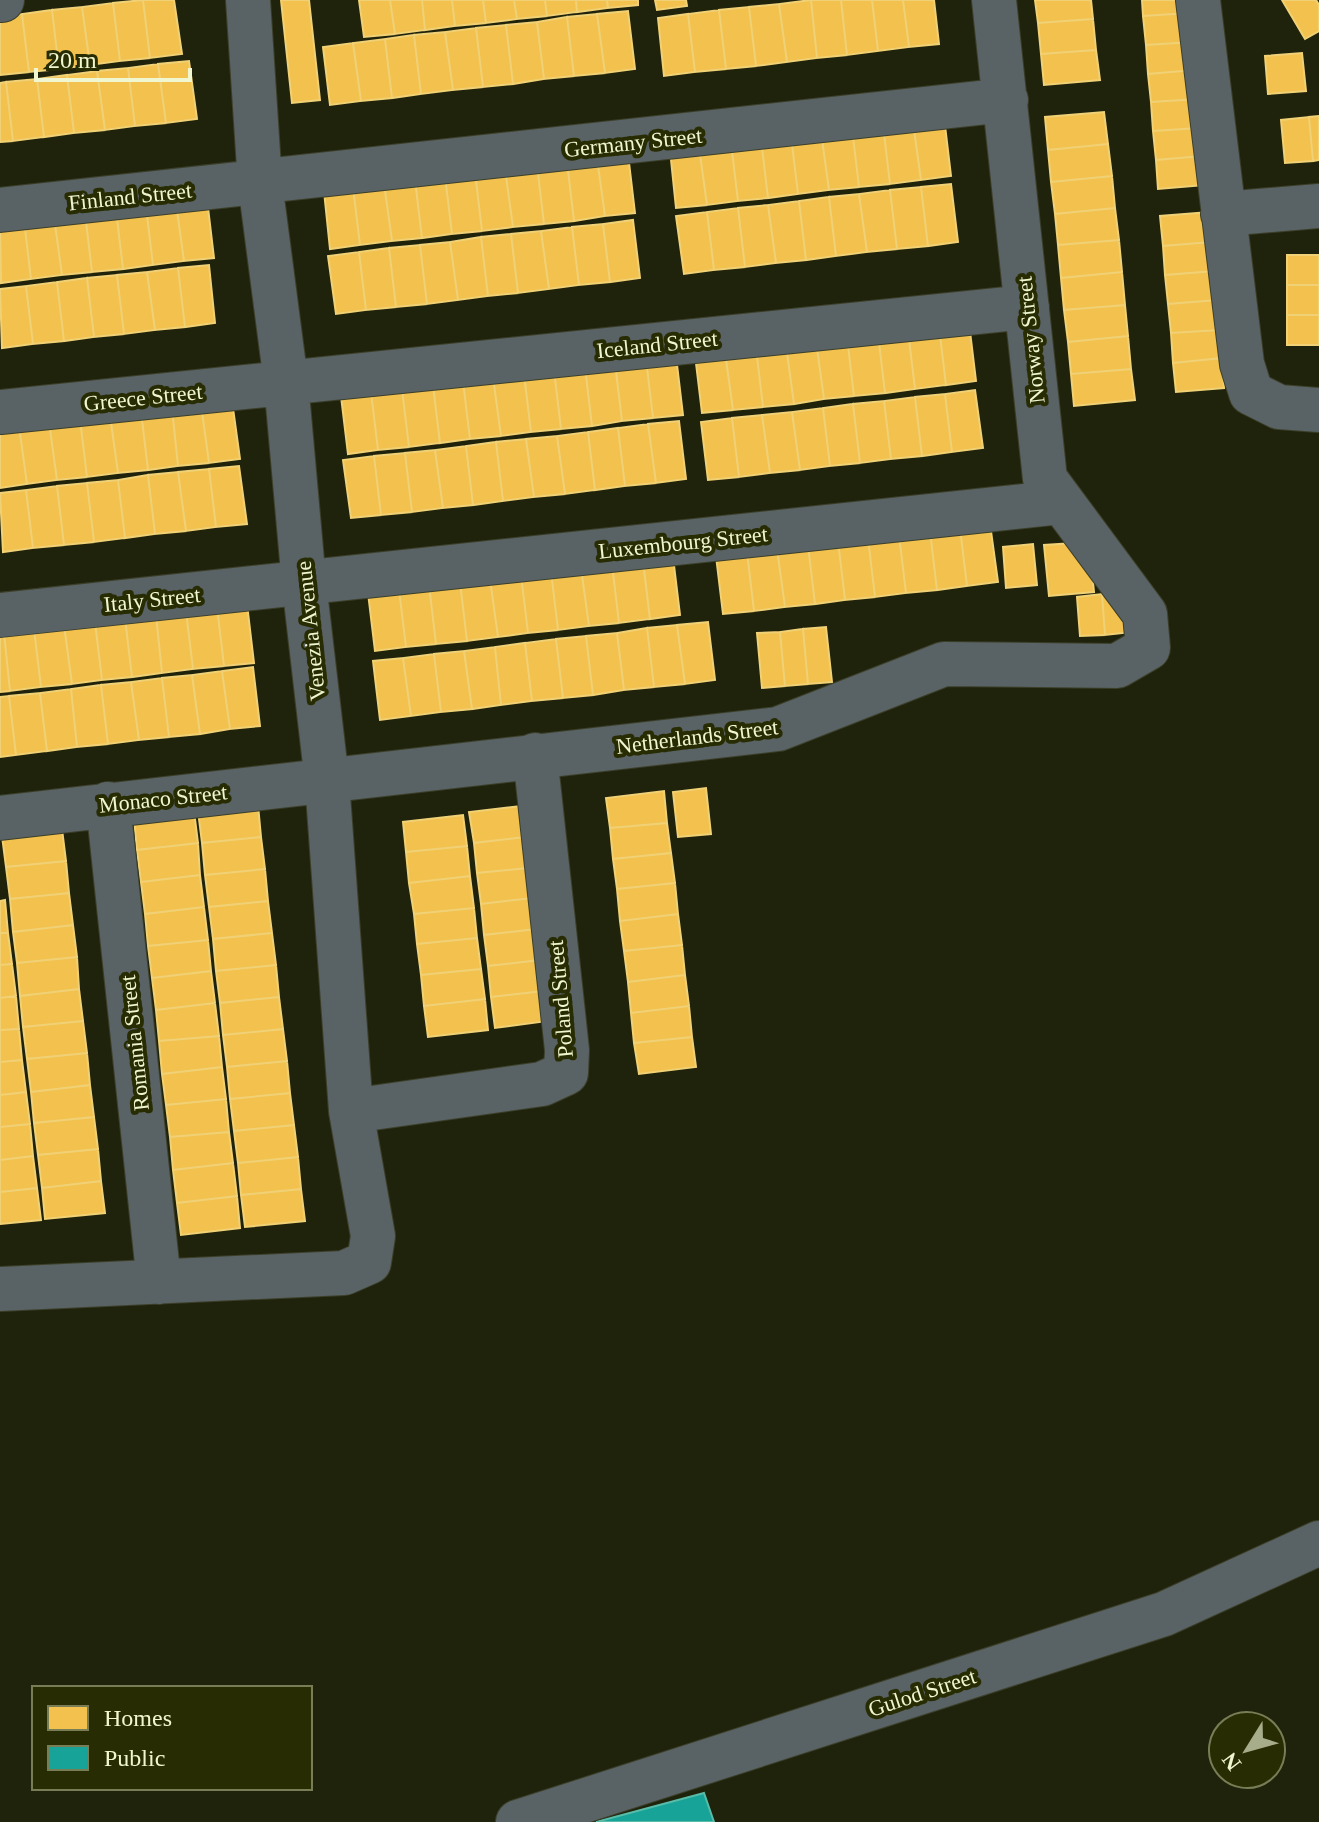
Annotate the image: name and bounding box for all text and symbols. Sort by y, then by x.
scale bar [36,32,190,82]
text: 20 m [48,47,97,73]
street label: Germany Street [563,123,703,162]
street label: Finland Street [67,178,193,215]
street label: Norway Street [1011,275,1050,405]
street label: Iceland Street [595,326,719,363]
street label: Greece Street [83,379,204,416]
street label: Luxembourg Street [597,521,769,564]
street label: Venezia Avenue [291,560,330,702]
street label: Italy Street [102,582,202,617]
street label: Netherlands Street [615,714,780,759]
street label: Monaco Street [98,779,228,818]
street label: Poland Street [543,939,578,1059]
street label: Romania Street [115,974,154,1112]
street label: Gulod Street [865,1663,979,1722]
legend [32,1686,312,1790]
text: Homes [104,1705,172,1731]
north arrow [1207,1710,1287,1790]
text: Public [104,1745,165,1771]
text: N [1217,1748,1246,1776]

